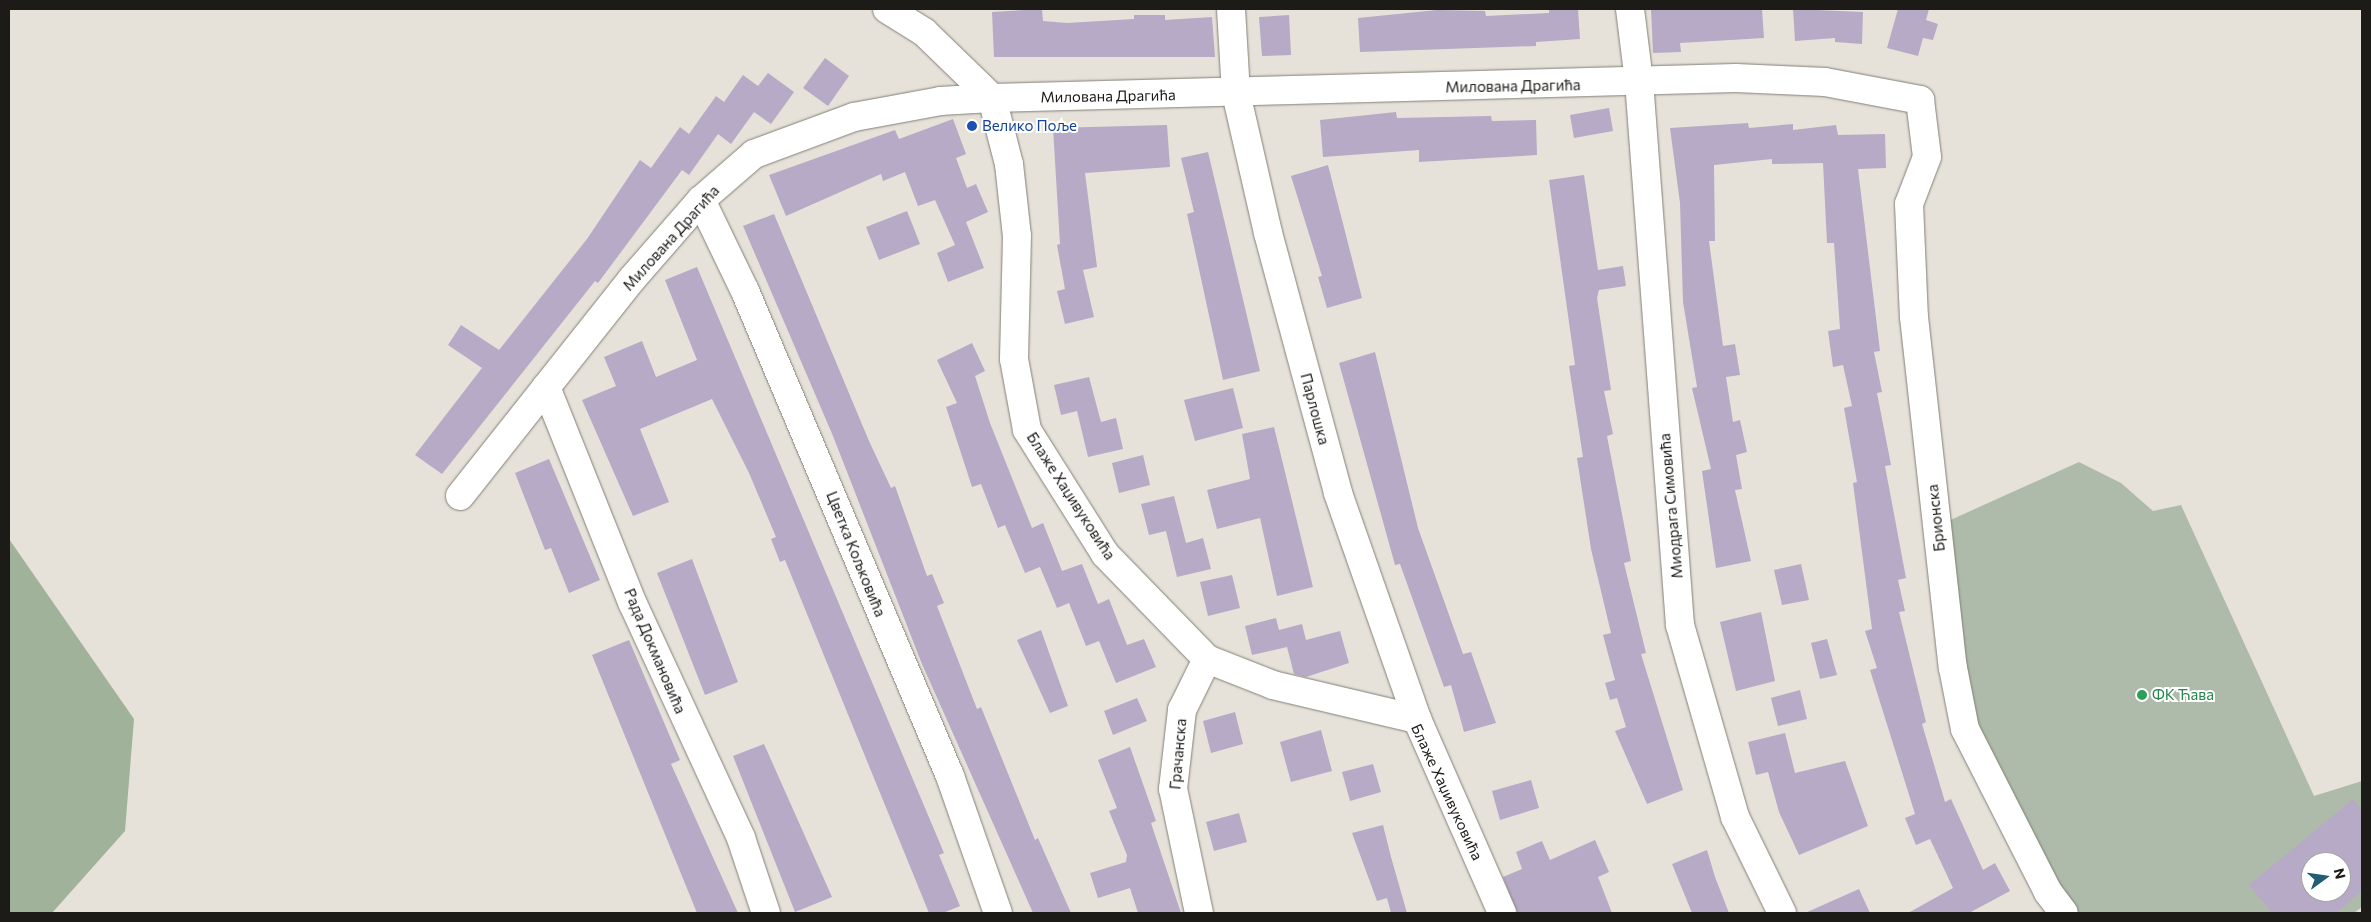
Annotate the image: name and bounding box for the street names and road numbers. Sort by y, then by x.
street label: Милована Драгића [1445,76,1581,96]
street label: Милована Драгића [1040,86,1176,106]
street label: Милована Драгића [619,182,723,294]
street label: Парлошка [1297,371,1333,447]
street label: Блаже Хаџивуковића [1023,429,1119,563]
street label: Миодрага Симовића [1656,433,1686,579]
street label: Брионска [1924,483,1948,553]
street label: Цветка Кољковића [823,489,889,619]
street label: Рада Докмановића [620,586,690,716]
street label: Грачанска [1166,718,1190,790]
street label: Блаже Хаџивуковића [1407,721,1487,863]

